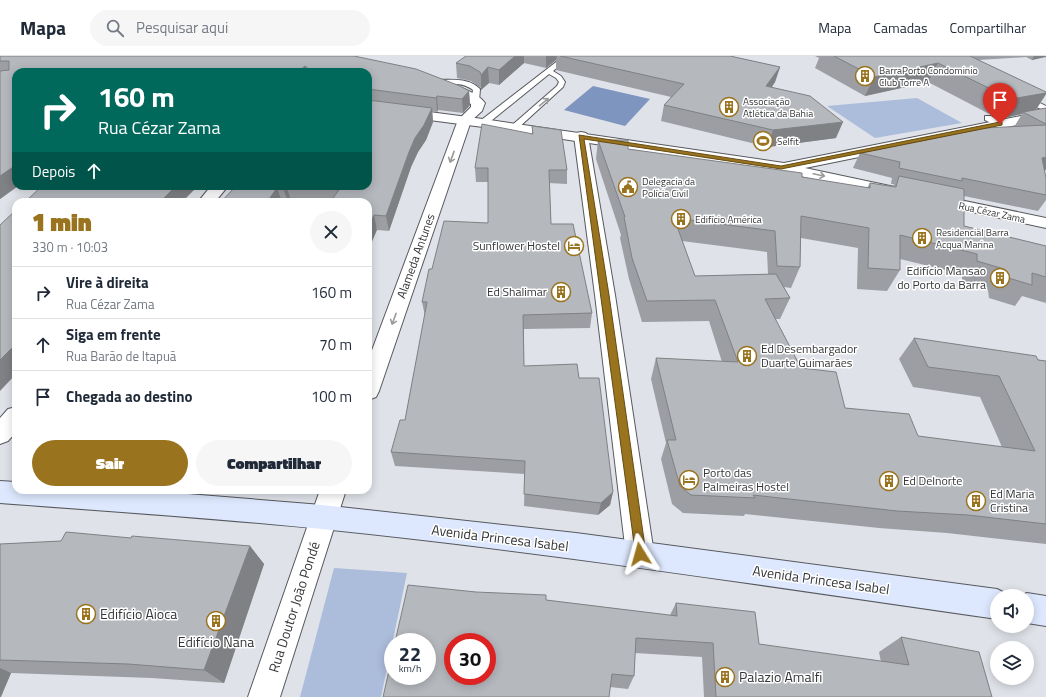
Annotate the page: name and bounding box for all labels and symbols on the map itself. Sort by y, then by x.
place label: BarraPorto Condominio Club Torre A [879,63,978,90]
building icon: BarraPorto Condominio Club Torre A [854,65,876,87]
pin [983,83,1017,124]
place label: Associação Atlética da Bahia [743,94,813,121]
building icon: Associação Atlética da Bahia [718,96,740,118]
one-way arrow [538,98,549,107]
sports icon: Selfit [752,130,774,152]
place label: Selfit [777,134,799,149]
one-way arrow [447,151,455,163]
one-way arrow [812,172,825,180]
place label: Delegacia da Polícia Civil [642,174,695,201]
public building icon: Delegacia da Polícia Civil [617,176,639,198]
street label: Rua Cézar Zama [957,198,1027,227]
building icon: Edifício América [670,208,692,230]
street label: Alameda Antunes [391,210,440,301]
place label: Edifício América [695,212,762,227]
place label: Residencial Barra Acqua Marina [936,225,1009,252]
building icon: Residencial Barra Acqua Marina [911,227,933,249]
hotel icon: Sunflower Hostel [563,235,585,257]
place label: Sunflower Hostel [473,236,560,255]
place label: Edifício Mansao do Porto da Barra [897,261,986,294]
building icon: Edifício Mansao do Porto da Barra [989,267,1011,289]
building icon: Ed Shalimar [550,281,572,303]
place label: Ed Shalimar [487,282,547,301]
one-way arrow [389,313,397,325]
place label: Ed Desembargador Duarte Guimarães [761,339,857,372]
building icon: Ed Desembargador Duarte Guimarães [736,345,758,367]
place label: Porto das Palmeiras Hostel [703,463,789,496]
hotel icon: Porto das Palmeiras Hostel [678,469,700,491]
building icon: Ed Delnorte [878,470,900,492]
place label: Ed Delnorte [903,471,962,490]
place label: Ed Maria Cristina [990,484,1034,517]
building icon: Ed Maria Cristina [965,490,987,512]
street label: Avenida Princesa Isabel [430,519,570,556]
position arrow [619,533,661,575]
street label: Rua Doutor João Pondé [262,539,325,675]
street label: Avenida Princesa Isabel [751,560,891,600]
building icon: Edifício Aioca [75,603,97,625]
place label: Edifício Aioca [100,603,177,624]
building icon: Edifício Nana [205,610,227,632]
place label: Edifício Nana [178,631,254,652]
speed limit sign: 30 [444,633,496,685]
building icon: Palazio Amalfi [714,666,736,688]
place label: Palazio Amalfi [739,666,822,687]

